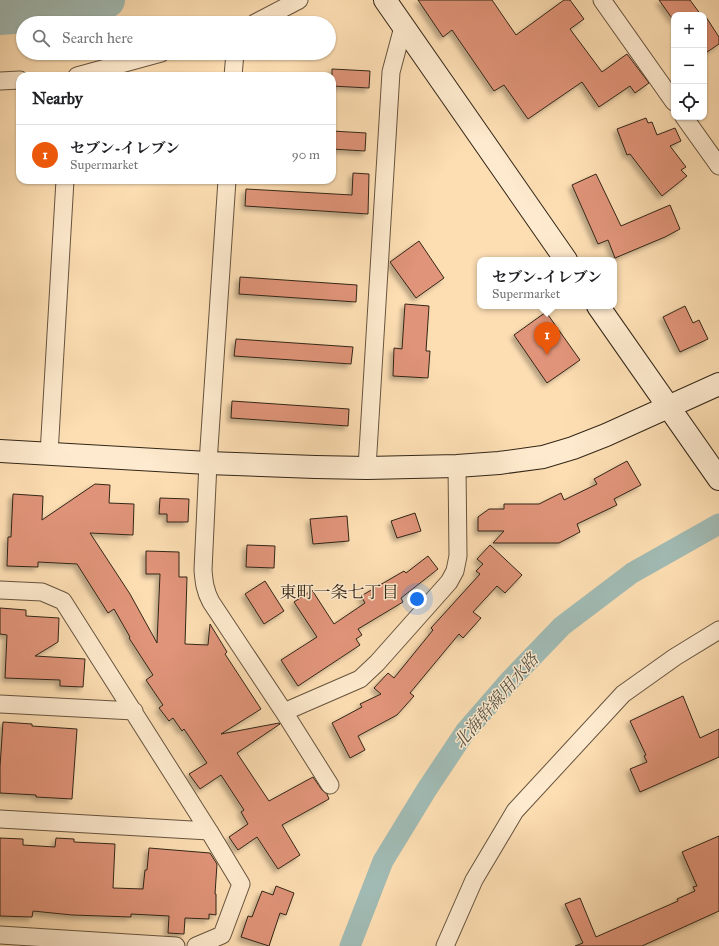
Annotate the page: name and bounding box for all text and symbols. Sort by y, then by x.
map controls [671,12,707,120]
button: + [671,12,707,48]
search box [16,16,336,60]
icon: search [30,27,52,49]
text: Search here [62,29,133,47]
button: − [671,48,707,84]
button: locate [671,84,707,120]
text: Nearby [32,88,83,109]
text: セブン-イレブン [70,139,180,157]
text: 1 [42,147,48,163]
text: 90 m [292,147,320,163]
text: Supermarket [70,157,138,173]
popup [477,257,617,309]
text: セブン-イレブン [492,268,602,286]
text: Supermarket [492,286,560,302]
pin: 1 [534,322,560,355]
district label: 東町一条七丁目 [280,582,399,603]
your location [407,589,427,609]
water label: 北海幹線用水路 [449,648,544,753]

